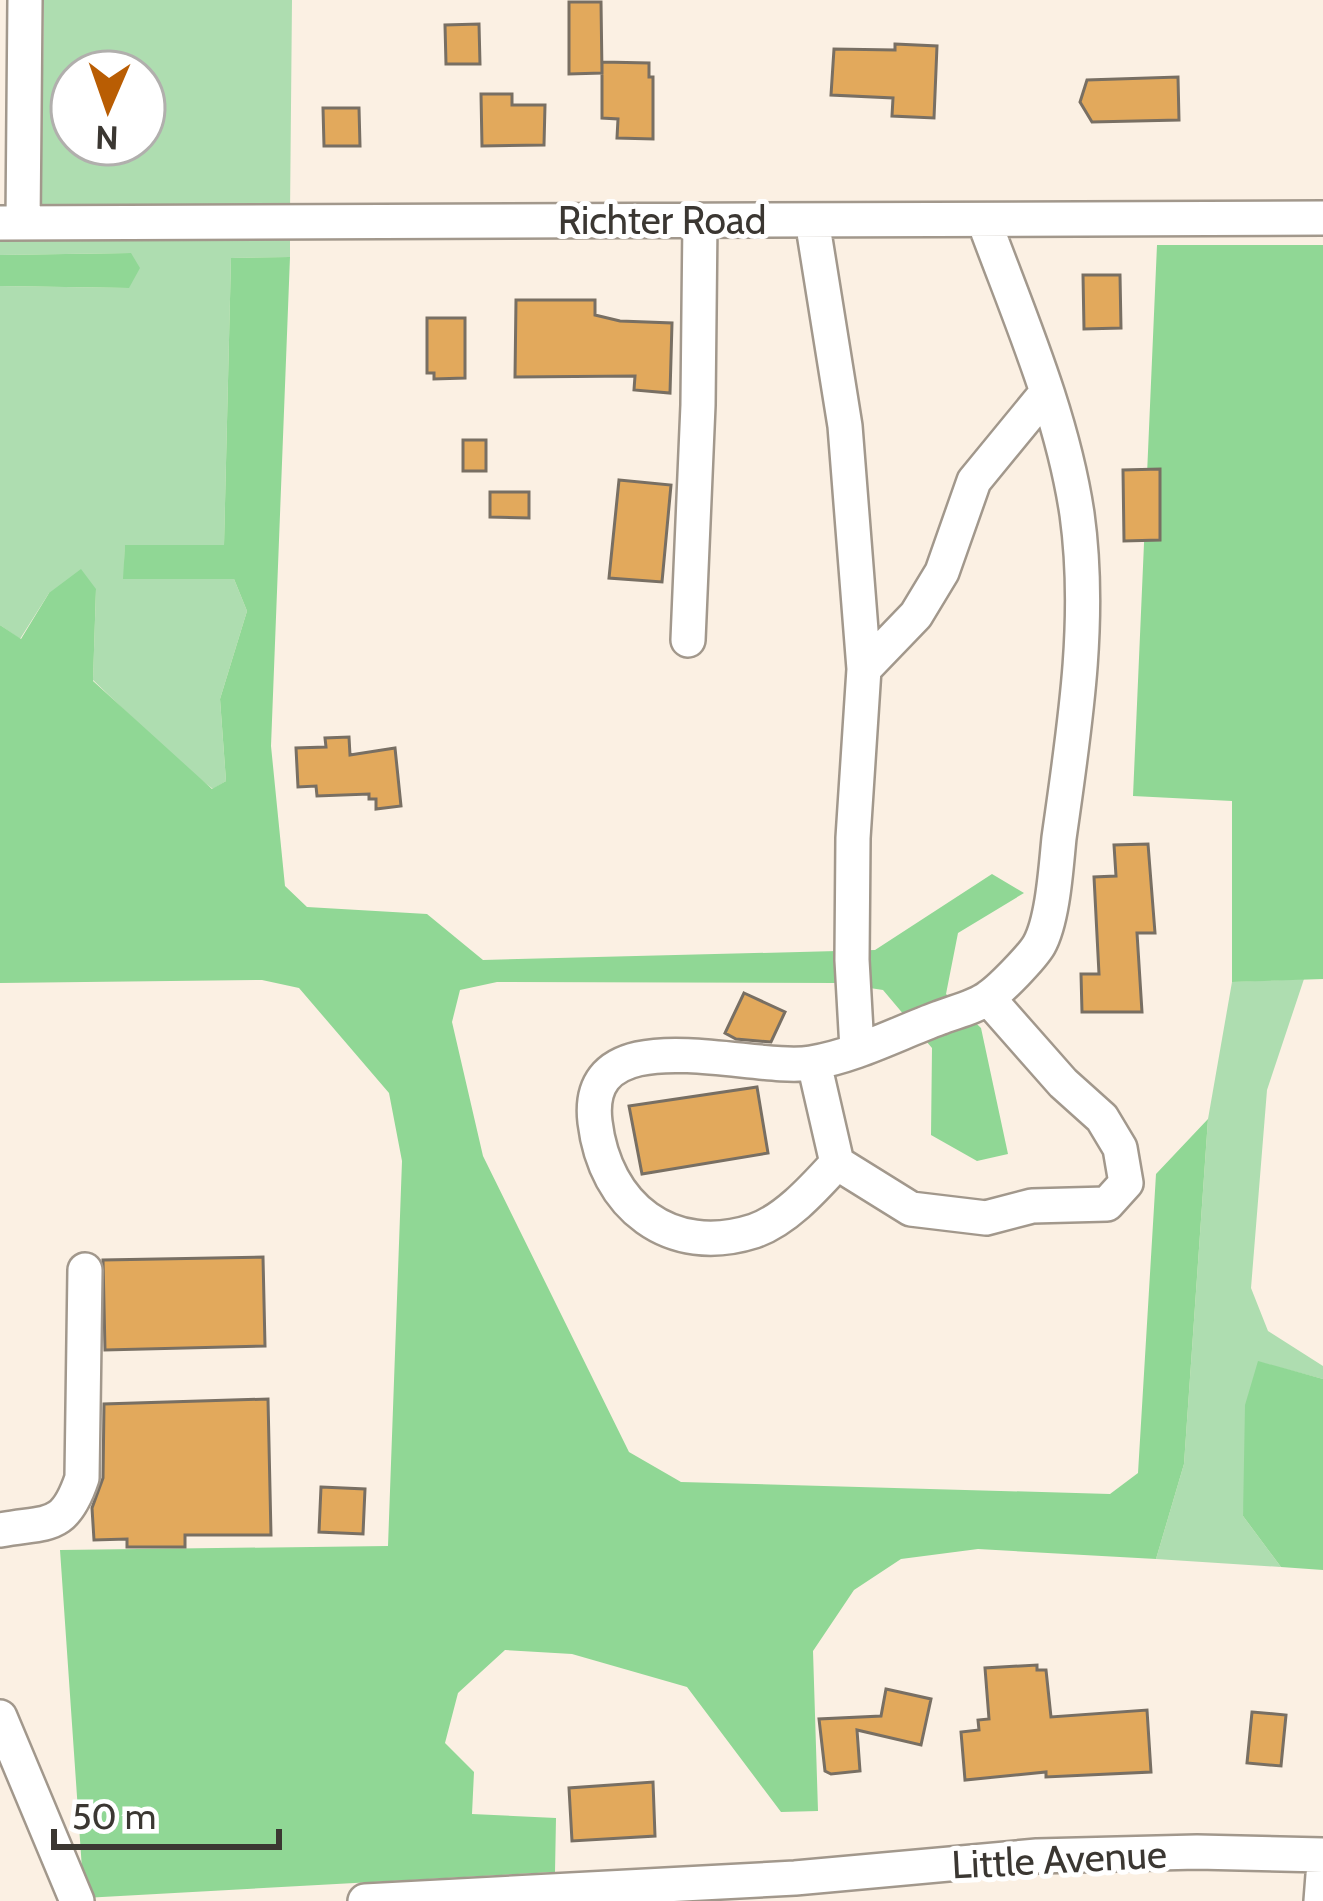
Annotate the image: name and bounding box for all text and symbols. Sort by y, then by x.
north arrow [48,48,168,168]
text: N [95,118,119,158]
street label: Richter Road [558,196,766,244]
scale bar [54,1775,279,1849]
text: 50 m [72,1794,156,1838]
street label: Little Avenue [950,1829,1168,1889]

